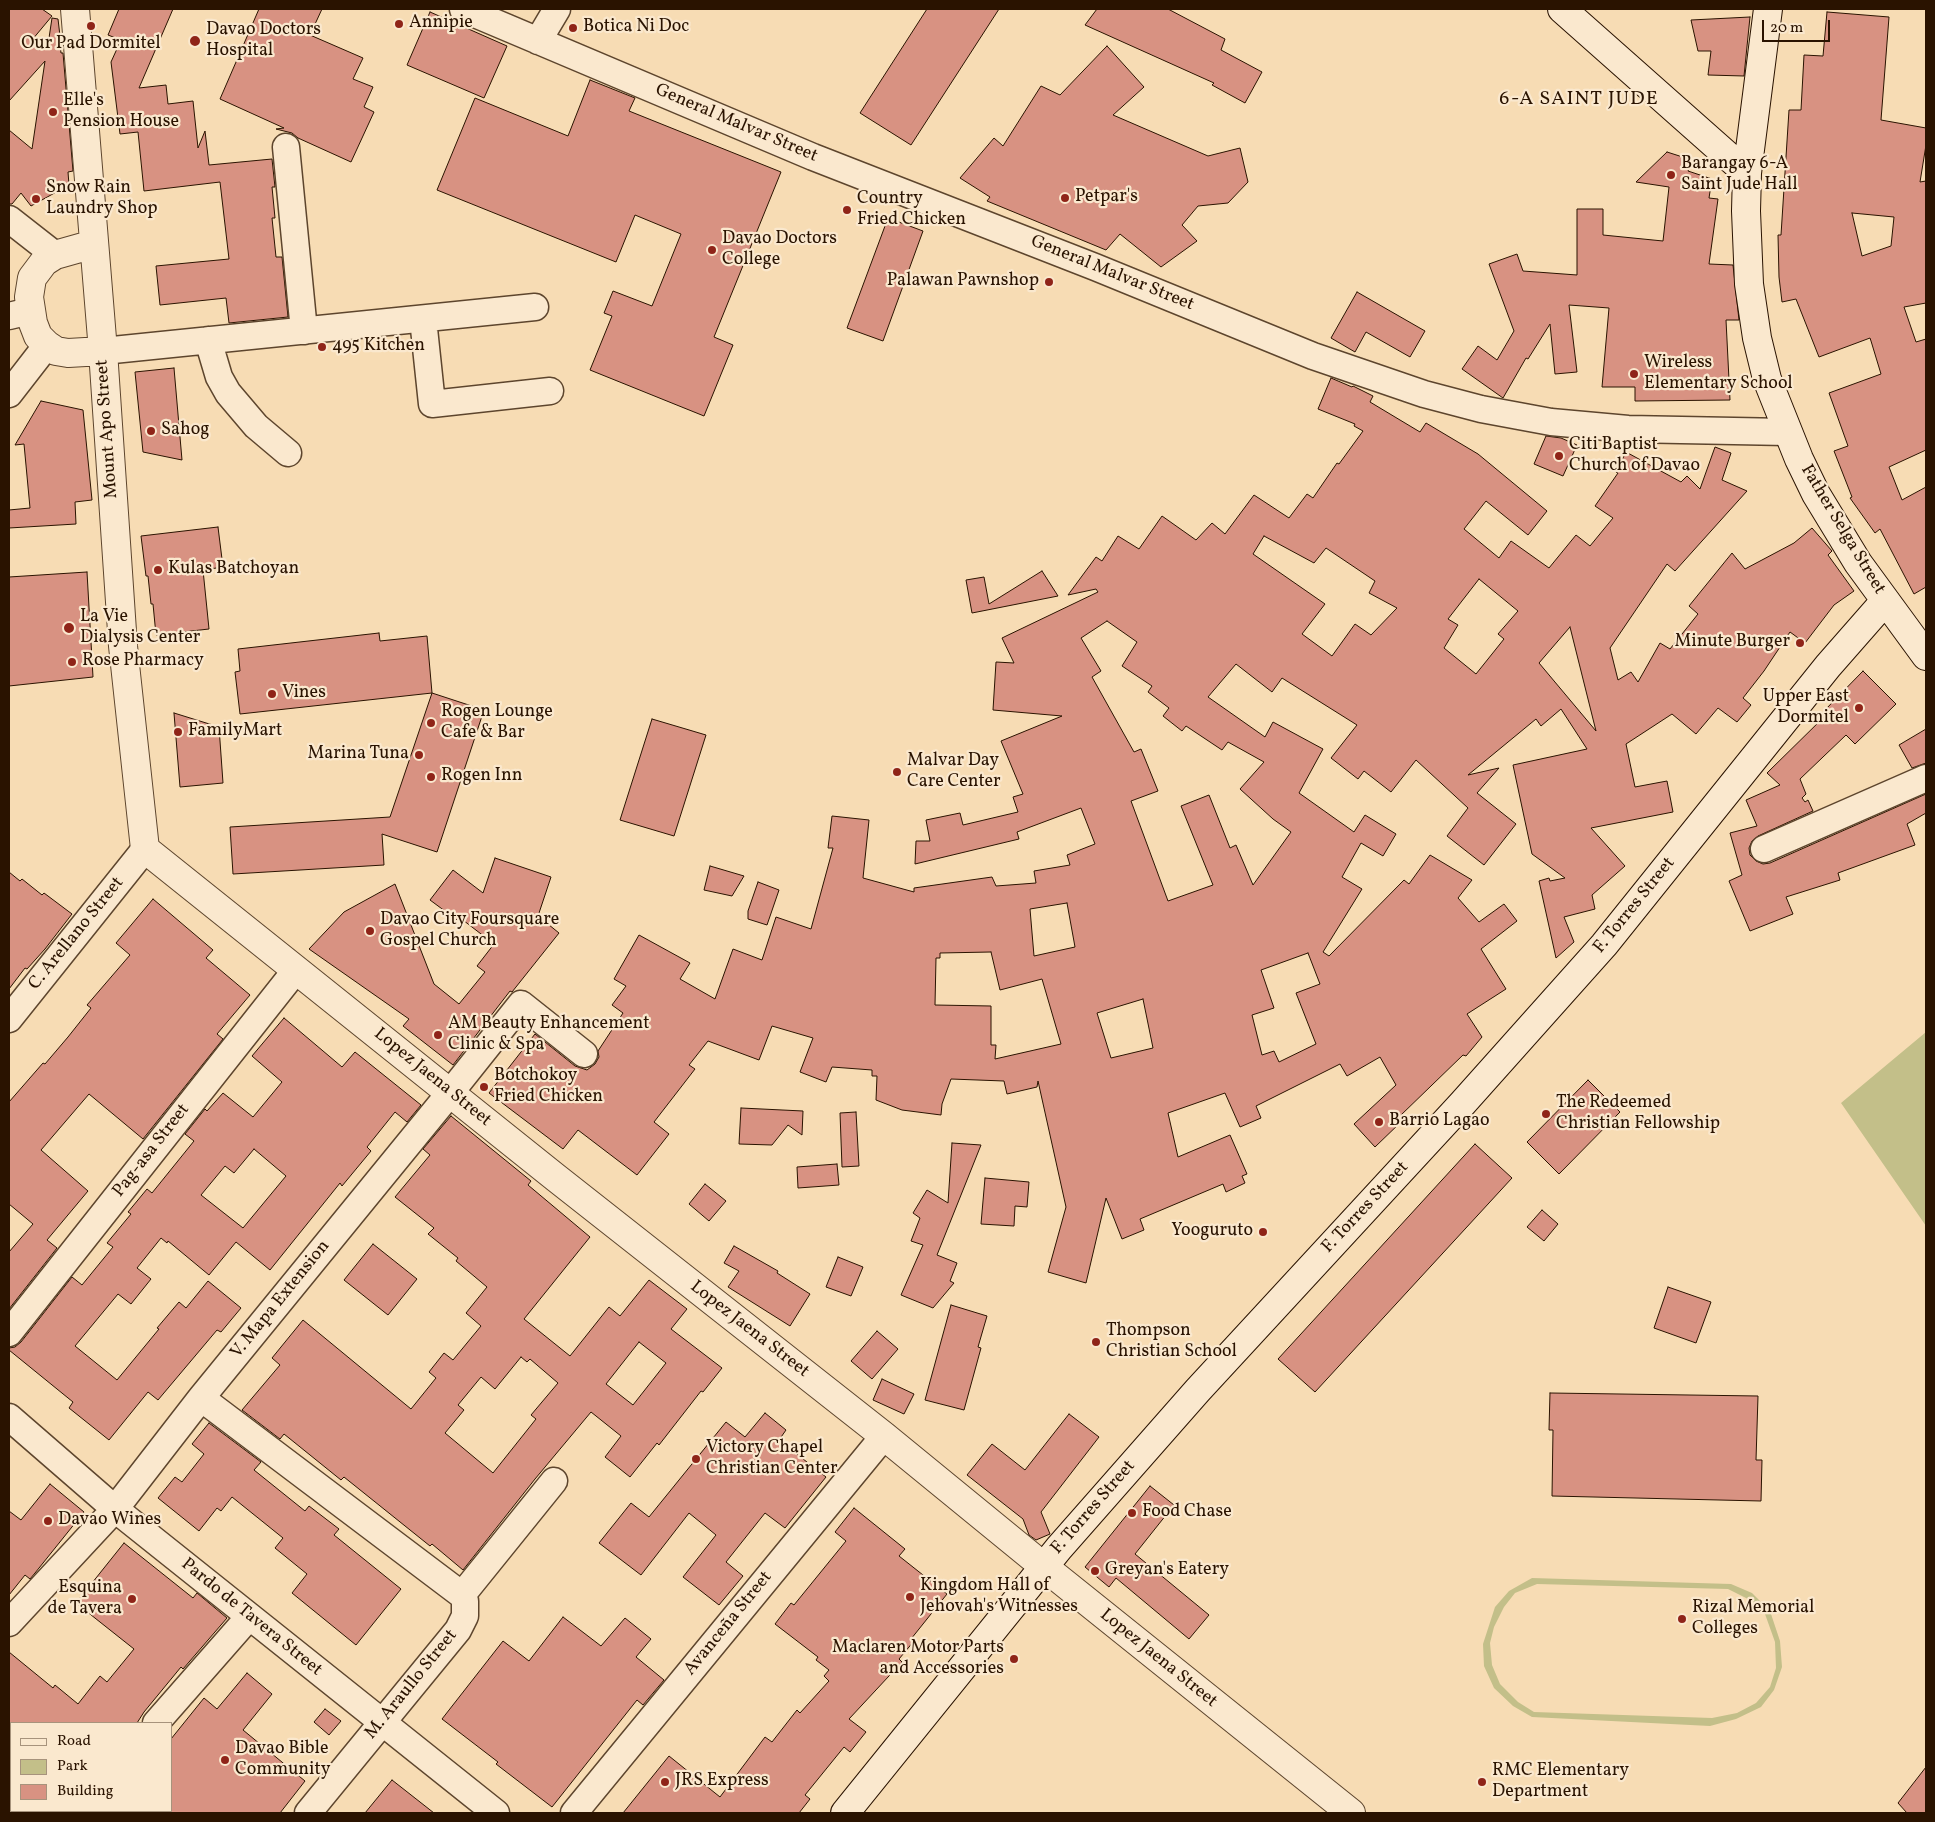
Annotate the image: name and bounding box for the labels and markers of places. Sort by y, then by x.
place label: Annipie [409,13,473,35]
place label: Botica Ni Doc [583,17,689,39]
marker: Annipie [393,18,405,30]
marker: Our Pad Dormitel [85,20,97,32]
place label: Davao Doctors Hospital [206,20,321,62]
marker: Botica Ni Doc [567,22,579,34]
place label: Our Pad Dormitel [21,34,161,56]
marker: Davao Doctors Hospital [188,34,202,48]
place label: Elle's Pension House [63,91,179,134]
marker: Elle's Pension House [47,106,59,118]
place label: Barangay 6-A Saint Jude Hall [1681,154,1798,196]
marker: Barangay 6-A Saint Jude Hall [1665,169,1677,181]
place label: Snow Rain Laundry Shop [46,178,158,220]
place label: Petpar's [1075,187,1138,209]
place label: Country Fried Chicken [857,189,966,232]
marker: Petpar's [1059,192,1071,204]
marker: Snow Rain Laundry Shop [30,193,42,205]
marker: Country Fried Chicken [841,204,853,216]
place label: Davao Doctors College [722,229,837,272]
marker: Davao Doctors College [706,244,718,256]
place label: Palawan Pawnshop [887,271,1039,293]
marker: Palawan Pawnshop [1043,276,1055,288]
place label: 495 Kitchen [332,336,425,358]
marker: 495 Kitchen [316,341,328,353]
place label: Wireless Elementary School [1644,353,1793,396]
marker: Wireless Elementary School [1628,368,1640,380]
place label: Sahog [161,420,209,442]
marker: Sahog [145,425,157,437]
place label: Citi Baptist Church of Davao [1569,435,1700,478]
marker: Citi Baptist Church of Davao [1553,450,1565,462]
place label: Kulas Batchoyan [168,559,299,581]
marker: Kulas Batchoyan [152,564,164,576]
place label: La Vie Dialysis Center [80,607,200,650]
marker: La Vie Dialysis Center [62,621,76,635]
place label: Minute Burger [1674,632,1790,654]
marker: Minute Burger [1794,637,1806,649]
place label: Rose Pharmacy [82,651,204,673]
marker: Rose Pharmacy [66,656,78,668]
place label: Vines [282,683,326,705]
place label: Upper East Dormitel [1763,687,1849,730]
marker: Vines [266,688,278,700]
place label: Rogen Lounge Cafe & Bar [441,702,553,744]
marker: Upper East Dormitel [1853,702,1865,714]
marker: Rogen Lounge Cafe & Bar [425,717,437,729]
place label: FamilyMart [188,721,282,743]
marker: FamilyMart [172,726,184,738]
place label: Marina Tuna [308,744,409,766]
marker: Marina Tuna [413,749,425,761]
place label: Malvar Day Care Center [907,751,1001,794]
place label: Rogen Inn [441,766,522,788]
marker: Malvar Day Care Center [891,766,903,778]
marker: Rogen Inn [425,771,437,783]
place label: Davao City Foursquare Gospel Church [380,910,559,952]
marker: Davao City Foursquare Gospel Church [364,925,376,937]
place label: AM Beauty Enhancement Clinic & Spa [448,1014,650,1056]
marker: AM Beauty Enhancement Clinic & Spa [432,1029,444,1041]
place label: Botchokoy Fried Chicken [494,1066,603,1108]
marker: Botchokoy Fried Chicken [478,1081,490,1093]
place label: The Redeemed Christian Fellowship [1556,1093,1720,1136]
marker: The Redeemed Christian Fellowship [1540,1108,1552,1120]
place label: Barrio Lagao [1389,1111,1490,1133]
marker: Barrio Lagao [1373,1116,1385,1128]
place label: Yooguruto [1171,1221,1253,1243]
marker: Yooguruto [1257,1226,1269,1238]
place label: Thompson Christian School [1106,1321,1237,1364]
marker: Thompson Christian School [1090,1336,1102,1348]
place label: Victory Chapel Christian Center [706,1438,837,1480]
marker: Victory Chapel Christian Center [690,1453,702,1465]
place label: Food Chase [1142,1502,1232,1524]
marker: Food Chase [1126,1507,1138,1519]
place label: Davao Wines [58,1510,161,1532]
marker: Davao Wines [42,1515,54,1527]
place label: Greyan's Eatery [1105,1560,1229,1582]
marker: Greyan's Eatery [1089,1565,1101,1577]
place label: Kingdom Hall of Jehovah's Witnesses [920,1576,1078,1618]
place label: Esquina de Tavera [47,1578,122,1620]
marker: Kingdom Hall of Jehovah's Witnesses [904,1591,916,1603]
marker: Esquina de Tavera [126,1593,138,1605]
place label: Rizal Memorial Colleges [1692,1598,1814,1640]
marker: Rizal Memorial Colleges [1676,1613,1688,1625]
place label: Maclaren Motor Parts and Accessories [832,1638,1004,1680]
marker: Maclaren Motor Parts and Accessories [1008,1653,1020,1665]
place label: Davao Bible Community [235,1739,331,1782]
marker: Davao Bible Community [219,1754,231,1766]
place label: RMC Elementary Department [1492,1761,1629,1804]
place label: JRS Express [675,1771,769,1793]
marker: JRS Express [659,1776,671,1788]
marker: RMC Elementary Department [1476,1776,1488,1788]

